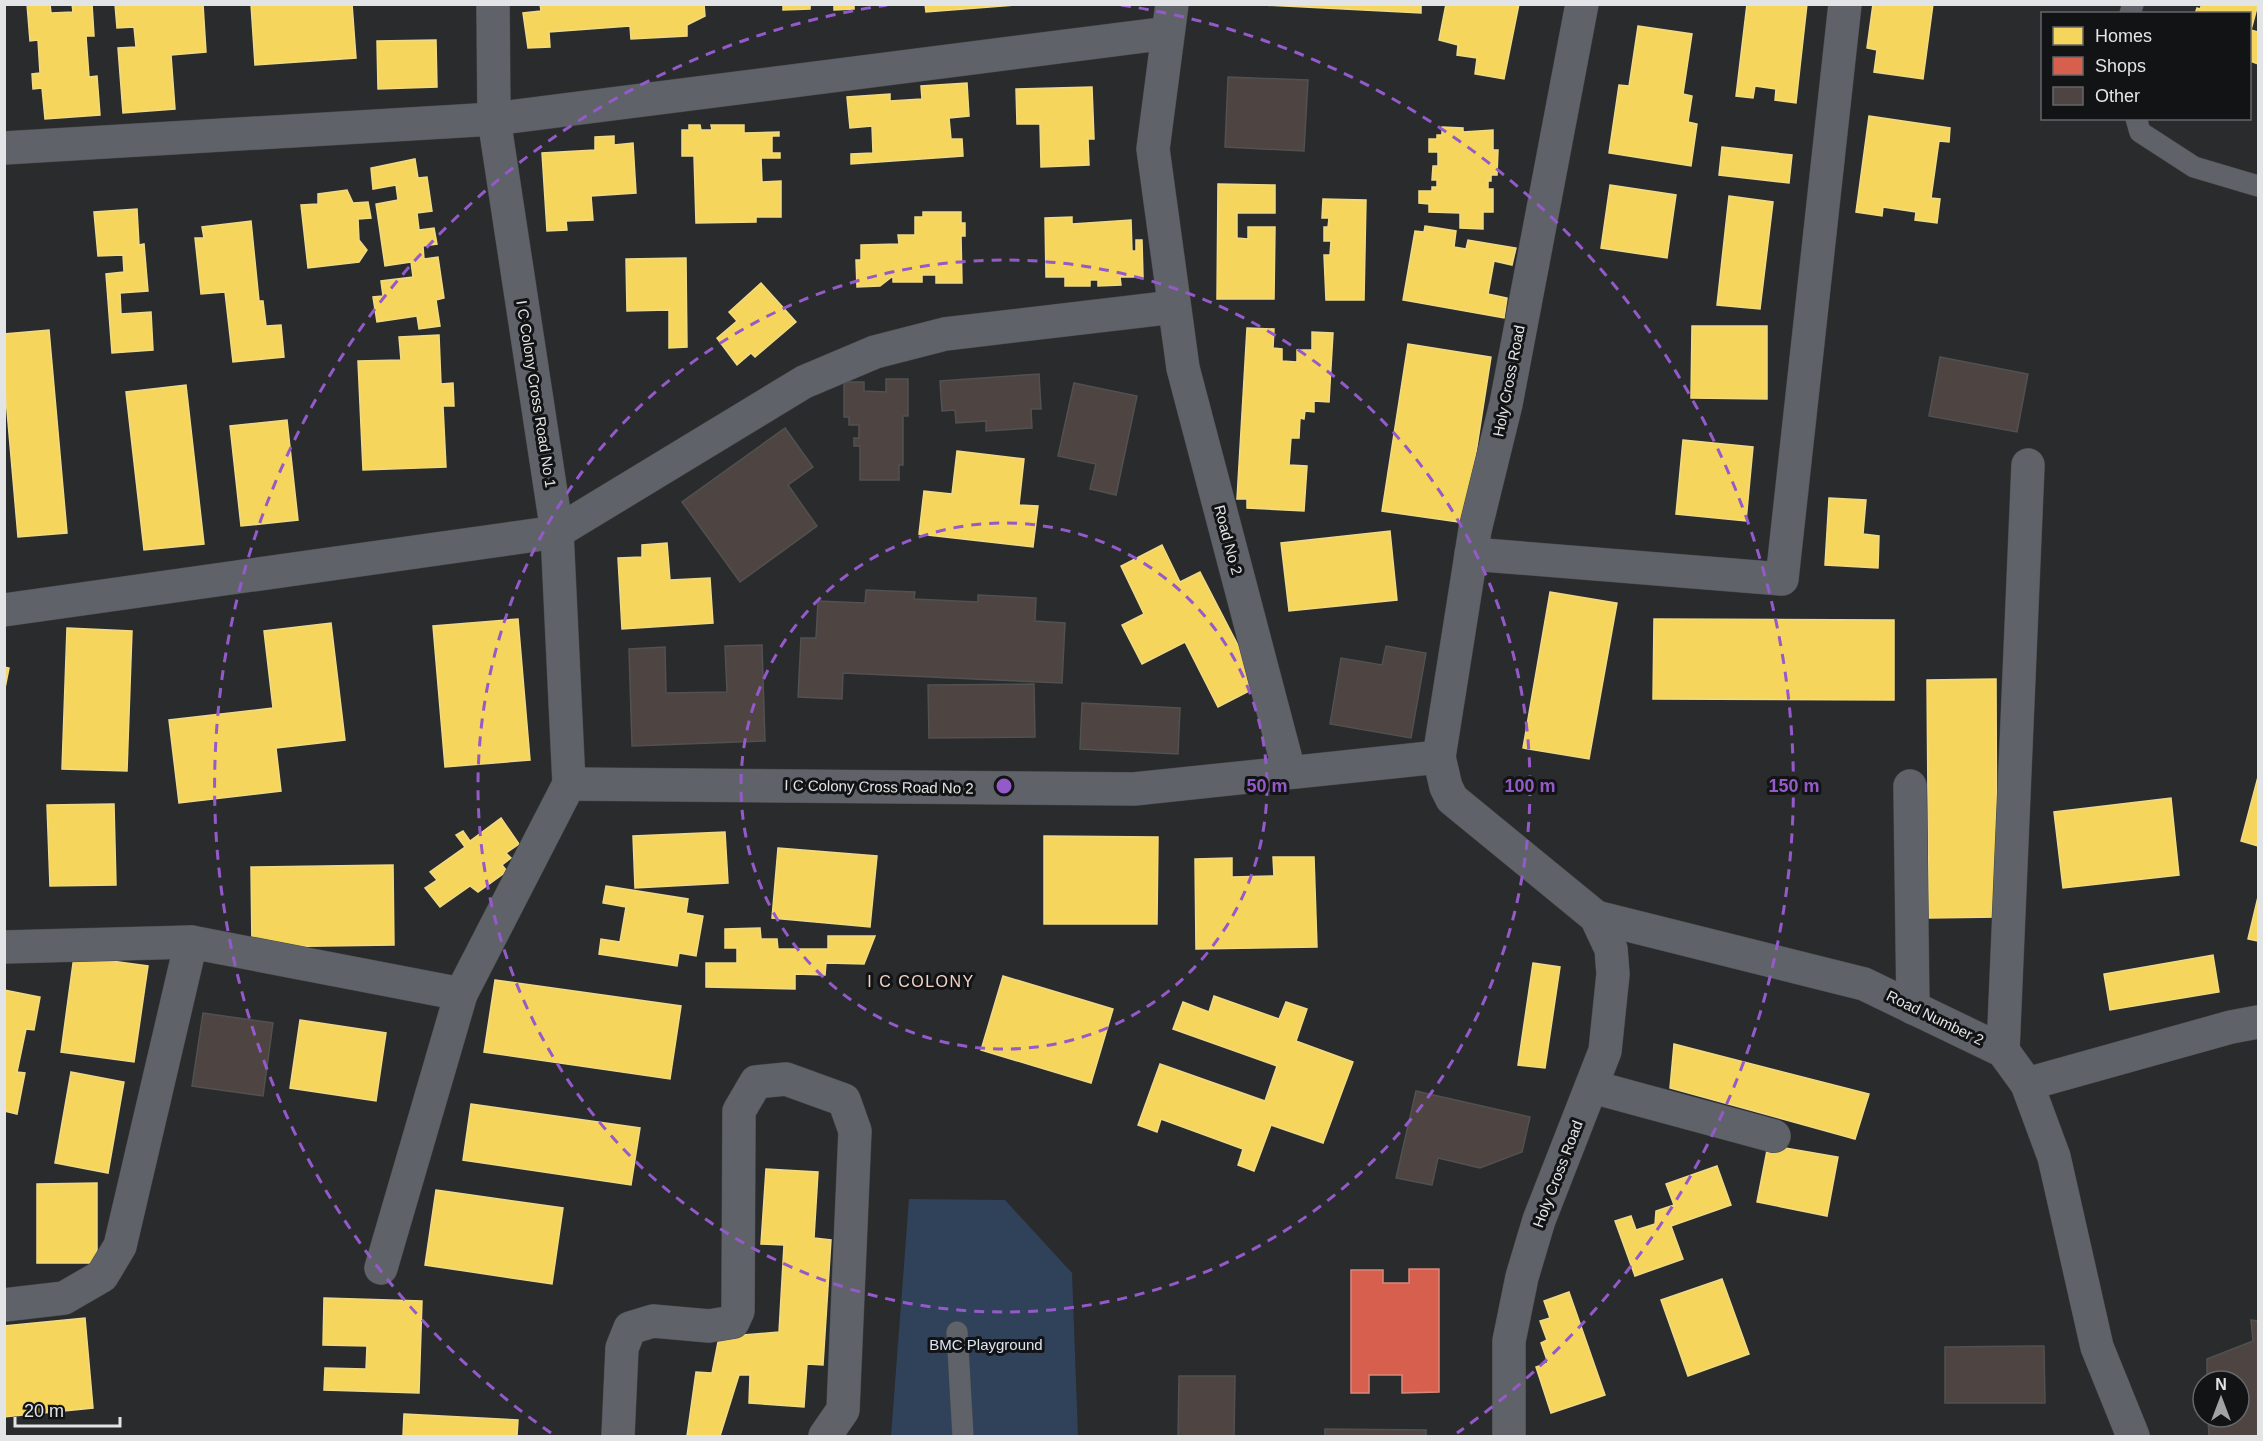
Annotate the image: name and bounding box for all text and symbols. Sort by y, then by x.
legend [2041,12,2251,120]
text: Homes [2095,26,2152,46]
text: Shops [2095,56,2146,76]
text: Other [2095,86,2140,106]
street label: I C Colony Cross Road No 1 [513,299,560,489]
street label: Holy Cross Road [1489,324,1528,438]
street label: Road No 2 [1211,503,1246,577]
street label: I C Colony Cross Road No 2 [784,776,974,797]
centre of rings [994,776,1014,796]
text: 50 m [1246,776,1288,796]
text: 100 m [1504,776,1556,796]
text: 150 m [1768,776,1820,796]
district label: I C COLONY [867,973,975,990]
street label: Road Number 2 [1884,987,1987,1048]
street label: Holy Cross Road [1529,1118,1586,1230]
park label: BMC Playground [929,1336,1043,1353]
north arrow [2191,1369,2251,1429]
text: N [2215,1376,2227,1393]
scale bar [15,1390,120,1428]
text: 20 m [24,1401,64,1421]

